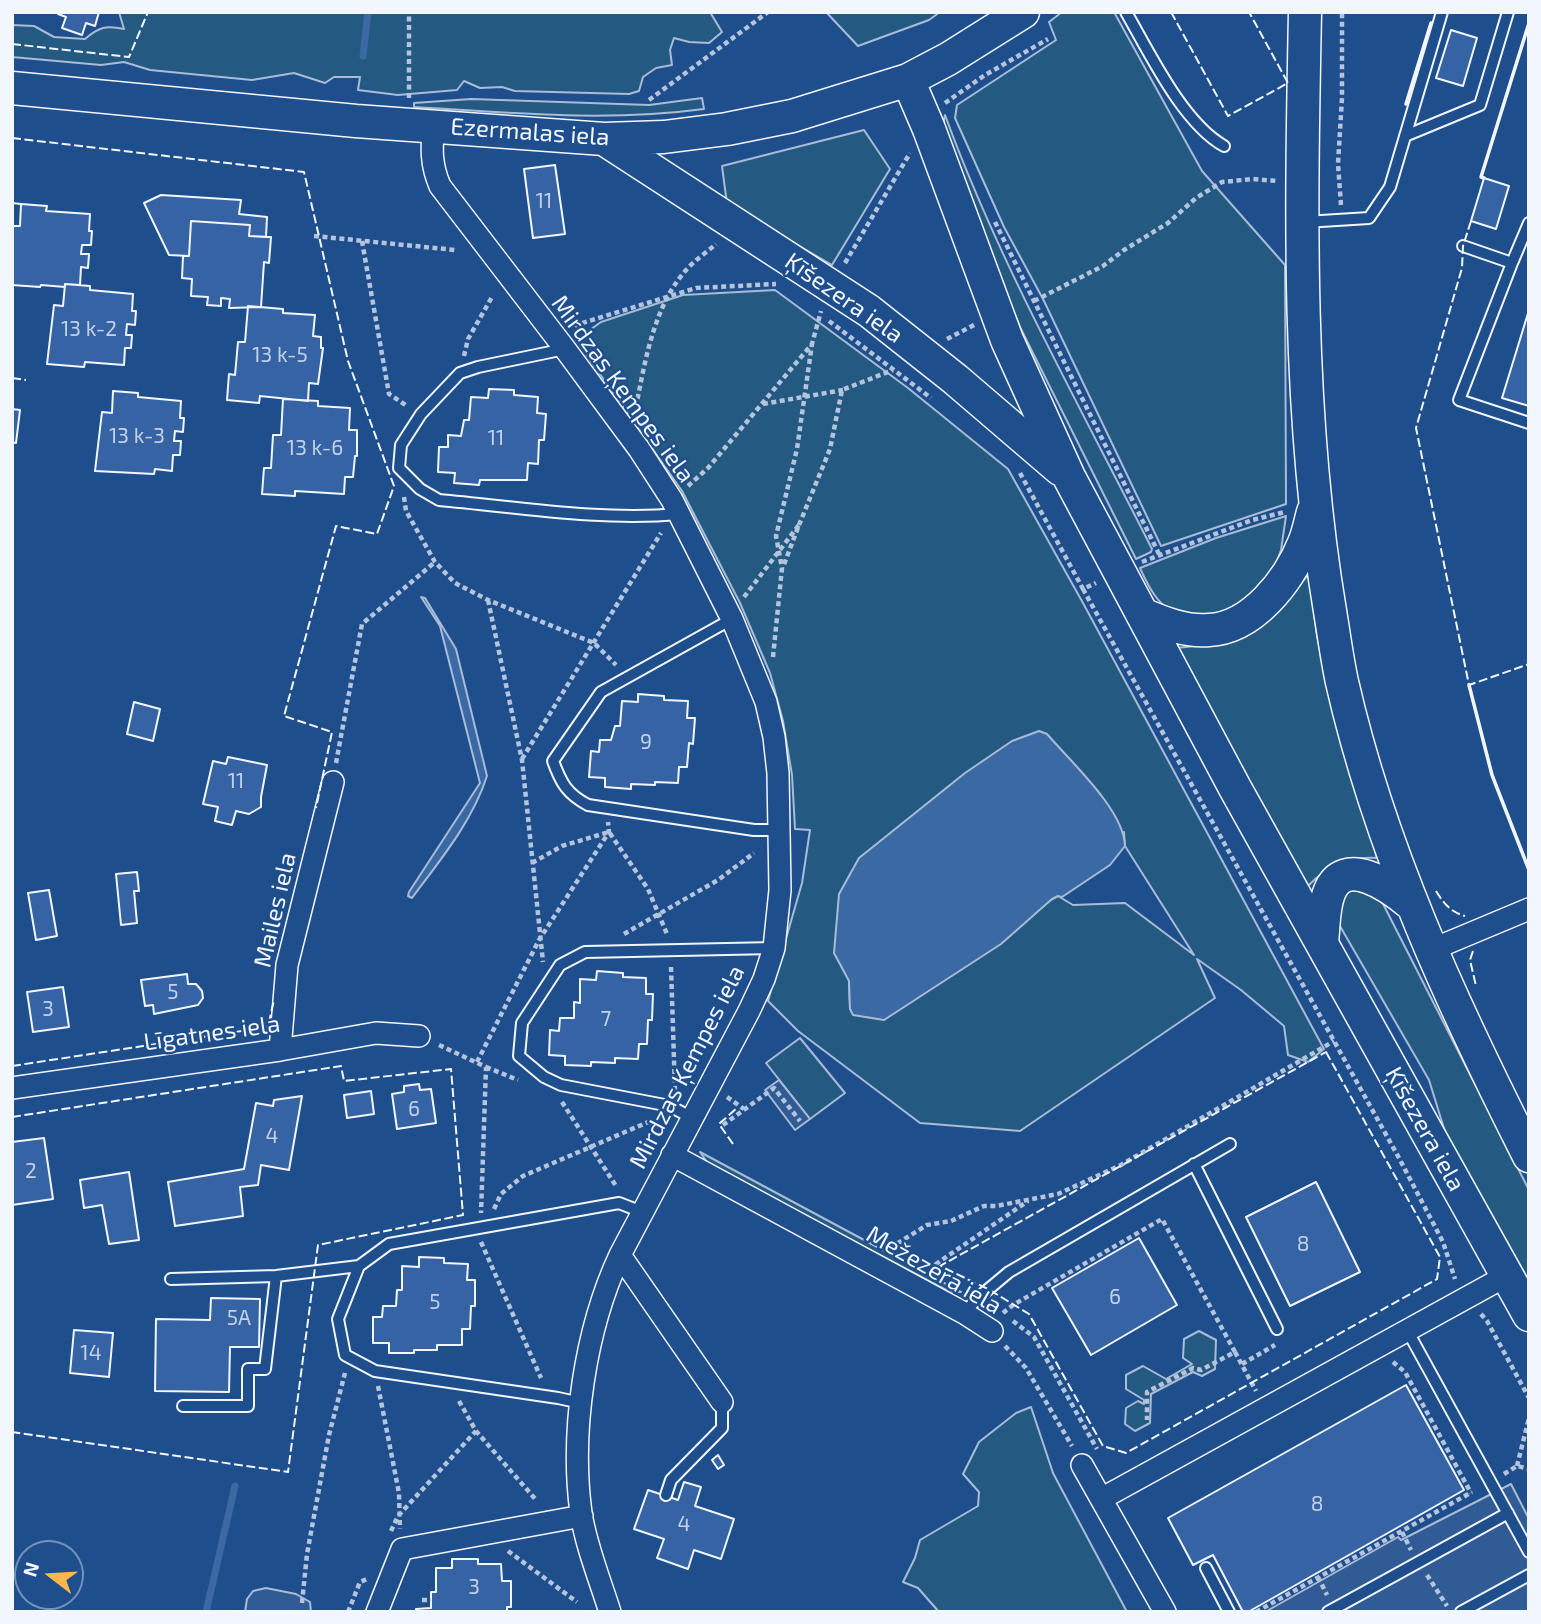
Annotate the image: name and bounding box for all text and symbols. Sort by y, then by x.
street label: Ezermalas iela [450,112,610,152]
house number: 11 [536,188,552,214]
street label: Ķīšezera iela [779,247,909,349]
street label: Mirdzas Ķempes iela [545,290,701,488]
house number: 13 k-2 [61,316,117,342]
house number: 13 k-5 [252,342,308,368]
house number: 13 k-3 [109,423,165,449]
house number: 11 [488,425,504,451]
house number: 13 k-6 [287,435,343,461]
house number: 9 [640,729,652,755]
house number: 11 [228,768,244,794]
street label: Mailes iela [248,850,302,970]
street label: Mirdzas Ķempes iela [623,961,751,1173]
house number: 5 [167,979,179,1005]
house number: 3 [42,996,54,1022]
house number: 7 [601,1006,611,1032]
street label: Līgatnes iela [142,1009,282,1057]
street label: Ķīšezera iela [1379,1062,1471,1196]
house number: 6 [408,1096,420,1122]
house number: 4 [266,1123,278,1149]
house number: 2 [25,1158,37,1184]
street label: Mežezera iela [861,1220,1007,1320]
house number: 8 [1297,1231,1309,1257]
house number: 6 [1109,1284,1121,1310]
house number: 5 [429,1289,441,1315]
house number: 5A [227,1305,251,1331]
house number: 14 [80,1340,102,1366]
house number: 8 [1311,1491,1323,1517]
house number: 4 [678,1511,690,1537]
north arrow [14,1540,84,1610]
text: N [17,1559,43,1579]
house number: 3 [468,1574,480,1600]

